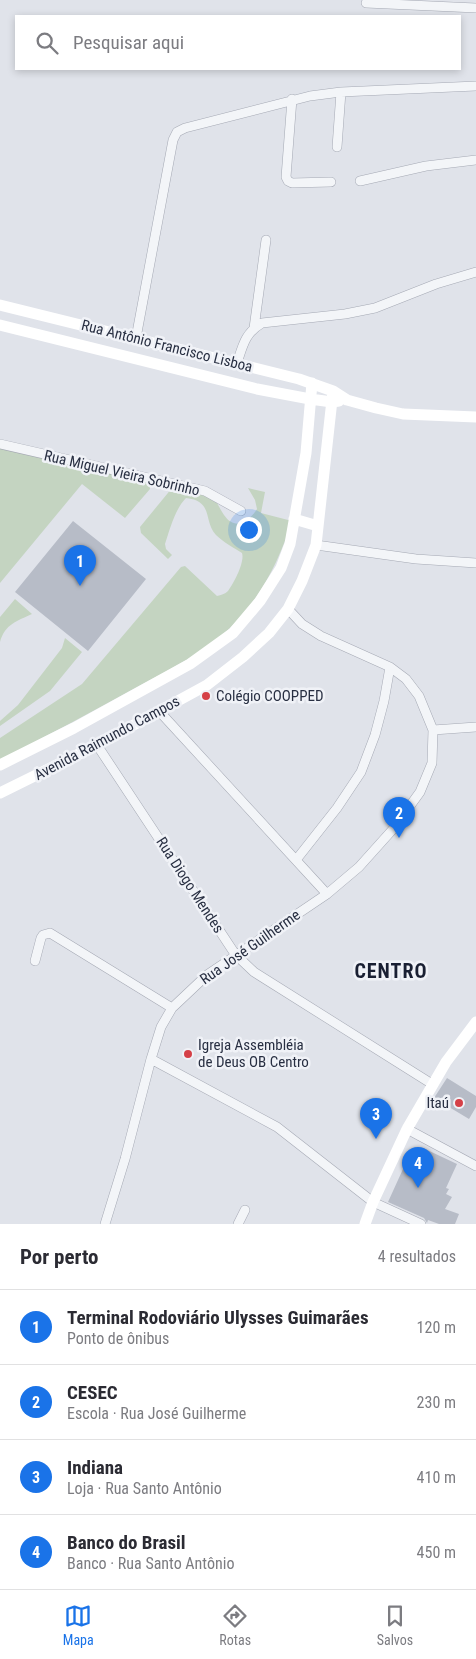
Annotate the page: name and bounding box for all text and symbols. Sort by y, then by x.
search box [15,15,461,70]
icon: search [33,29,61,57]
text: Pesquisar aqui [73,31,184,54]
street label: Rua Antônio Francisco Lisboa [80,316,254,376]
street label: Rua Miguel Vieira Sobrinho [42,446,202,500]
your location [236,517,262,543]
pin: 1 [64,545,96,586]
place label: Colégio COOPPED [216,687,324,705]
marker: Colégio COOPPED [200,690,212,702]
street label: Avenida Raimundo Campos [31,692,183,784]
pin: 2 [383,797,415,838]
street label: Rua Diogo Mendes [152,834,228,936]
street label: Rua José Guilherme [196,906,304,988]
district label: CENTRO [354,959,428,983]
place label: Igreja Assembléia de Deus OB Centro [198,1036,309,1071]
marker: Igreja Assembléia de Deus OB Centro [182,1048,194,1060]
place label: Itaú [426,1094,449,1112]
marker: Itaú [453,1097,465,1109]
pin: 3 [360,1098,392,1139]
pin: 4 [402,1147,434,1188]
text: Por perto [20,1245,99,1269]
text: 4 resultados [378,1247,456,1266]
text: Terminal Rodoviário Ulysses Guimarães [67,1306,369,1329]
text: 1 [32,1318,40,1337]
text: 120 m [417,1318,456,1337]
text: Ponto de ônibus [67,1329,169,1348]
text: CESEC [67,1381,118,1404]
text: 2 [32,1393,40,1412]
text: 230 m [417,1393,456,1412]
text: Escola · Rua José Guilherme [67,1404,246,1423]
text: Indiana [67,1456,123,1479]
text: 3 [32,1468,40,1487]
text: 410 m [417,1468,456,1487]
text: Loja · Rua Santo Antônio [67,1479,222,1498]
text: Banco do Brasil [67,1531,186,1554]
text: 4 [32,1543,40,1562]
text: 450 m [417,1543,456,1562]
text: Banco · Rua Santo Antônio [67,1554,234,1573]
tab: Mapa [63,1602,94,1648]
tab: Rotas [219,1602,251,1648]
tab: Salvos [377,1602,413,1648]

